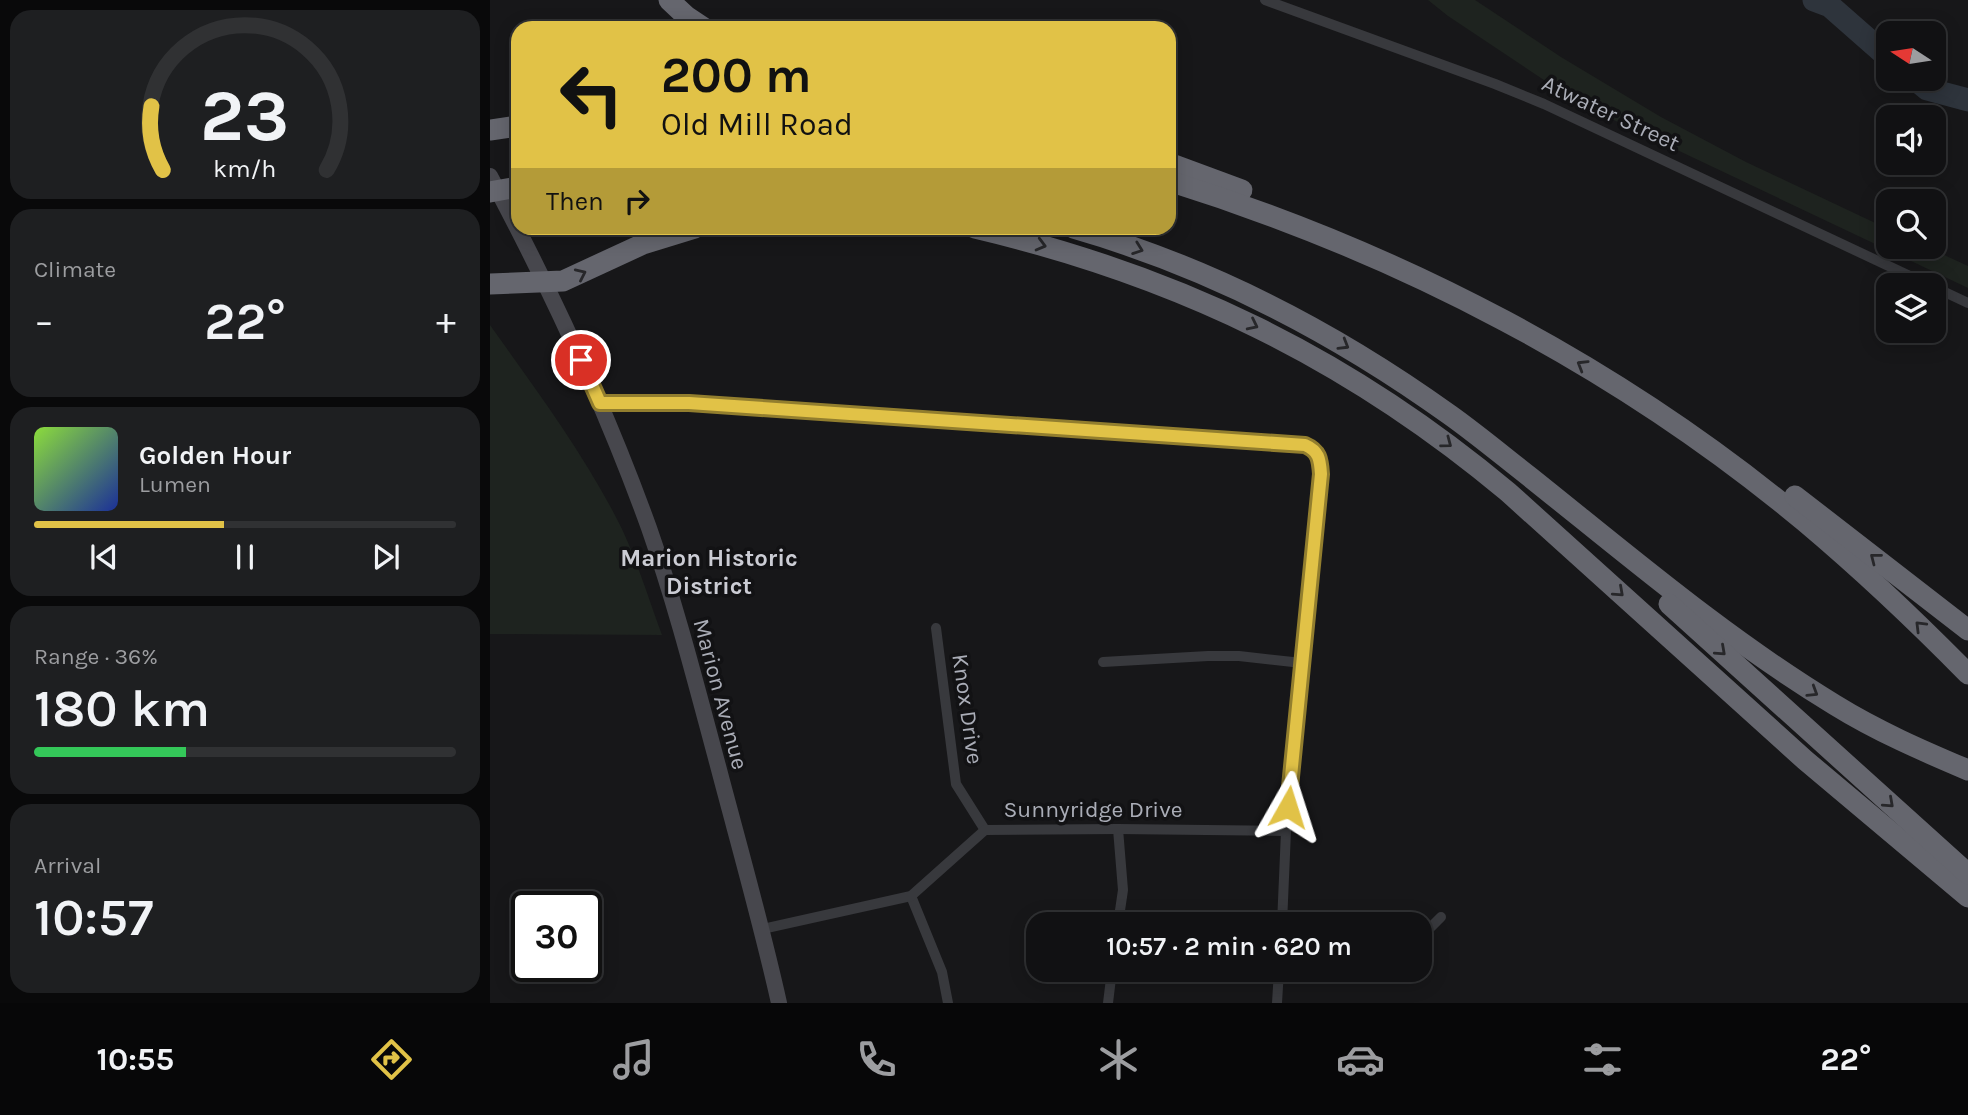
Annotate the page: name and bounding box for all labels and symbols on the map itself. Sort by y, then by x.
north arrow [1876,21,1946,91]
street label: Atwater Street [1538,70,1684,157]
one-way arrow [1035,237,1047,251]
one-way arrow [1131,241,1143,255]
one-way arrow [574,268,586,282]
one-way arrow [1246,317,1258,331]
pin [551,330,611,390]
one-way arrow [1336,337,1349,350]
one-way arrow [1577,360,1590,373]
one-way arrow [1439,435,1452,448]
district label: Marion Historic District [620,544,798,600]
one-way arrow [1871,554,1883,567]
one-way arrow [1611,584,1624,597]
street label: Marion Avenue [687,616,754,772]
one-way arrow [1915,621,1928,634]
one-way arrow [1712,642,1725,655]
street label: Knox Drive [946,652,989,766]
one-way arrow [1806,683,1819,696]
position arrow [1251,770,1325,844]
one-way arrow [1881,795,1894,807]
street label: Sunnyridge Drive [1003,796,1183,823]
speed limit sign: 30 [511,891,602,982]

